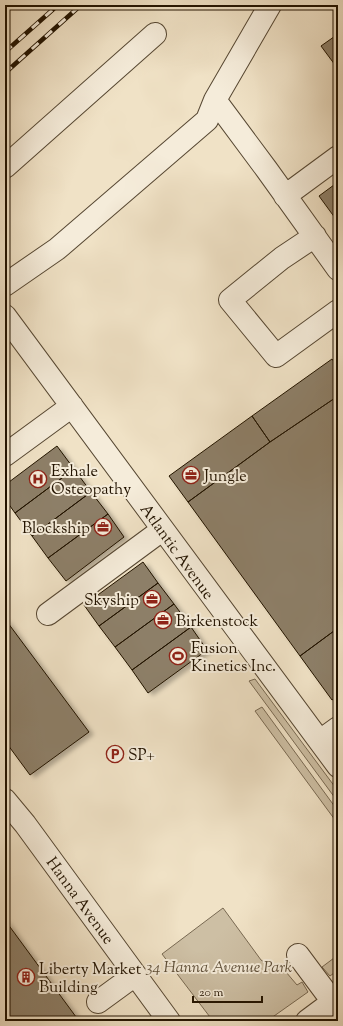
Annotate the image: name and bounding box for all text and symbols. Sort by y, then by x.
place label: Exhale Osteopathy [51,461,131,502]
office icon: Jungle [181,465,201,485]
place label: Jungle [203,466,247,489]
hospital icon: Exhale Osteopathy [28,469,48,489]
street label: Atlantic Avenue [133,500,219,605]
office icon: Blockship [93,517,113,537]
place label: Blockship [22,518,90,541]
office icon: Skyship [142,589,162,609]
place label: Skyship [84,590,139,613]
office icon: Birkenstock [153,610,173,630]
place label: Birkenstock [176,611,258,634]
place label: Fusion Kinetics Inc. [191,638,276,679]
sports icon: Fusion Kinetics Inc. [168,646,188,666]
parking icon: SP+ [105,744,125,764]
place label: SP+ [128,745,155,768]
street label: Hanna Avenue [39,853,119,950]
park label: 34 Hanna Avenue Park [145,957,292,980]
place label: Liberty Market Building [39,959,142,1000]
building icon: Liberty Market Building [16,967,36,987]
scale bar [193,978,262,1004]
text: 20 m [199,984,224,1002]

